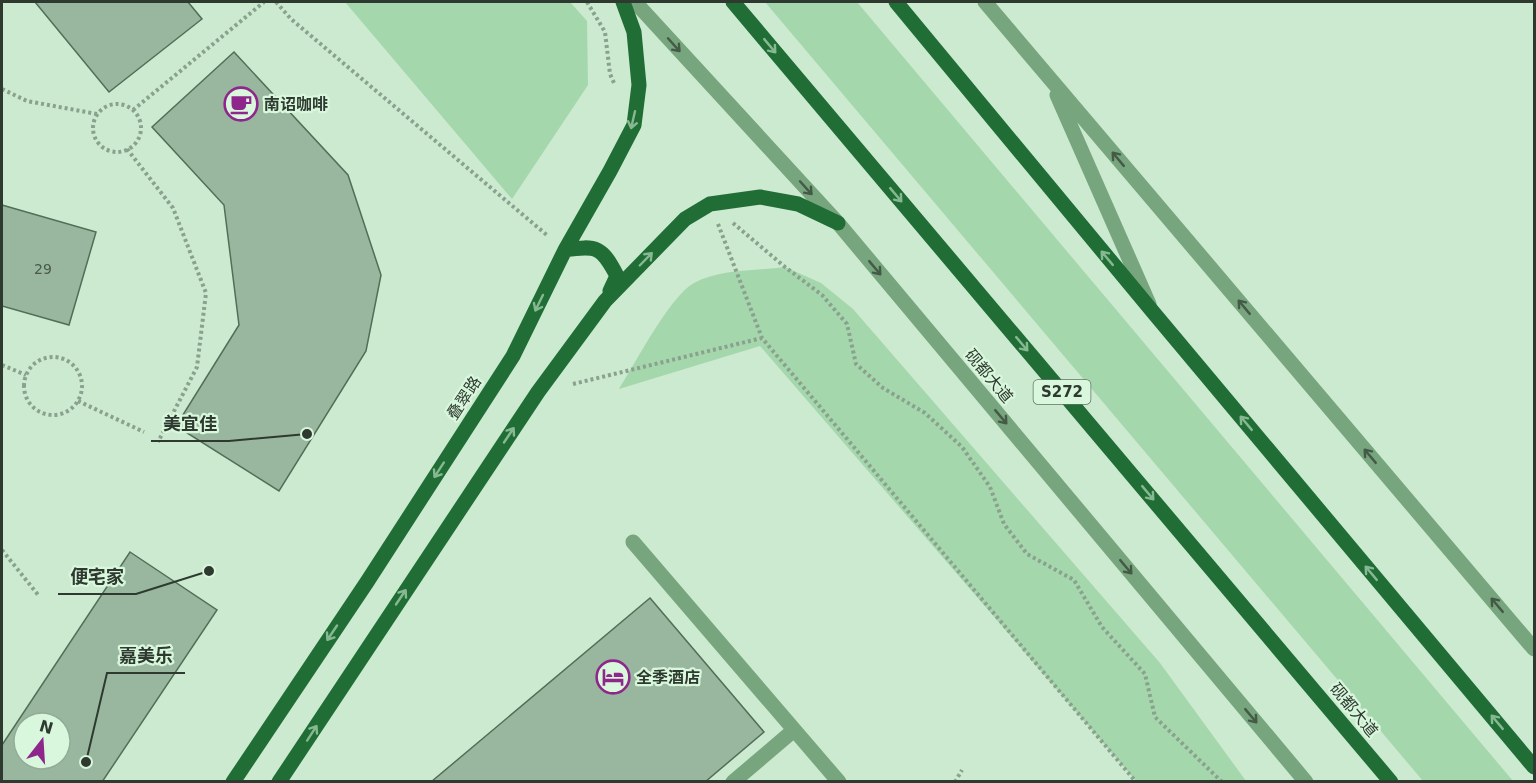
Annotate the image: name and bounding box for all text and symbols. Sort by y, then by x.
one-way arrow [667,37,681,52]
one-way arrow [764,38,777,54]
cafe icon: 南诏咖啡 [223,86,259,122]
place label: 南诏咖啡 [264,95,328,114]
one-way arrow [627,110,638,129]
one-way arrow [1111,152,1125,167]
one-way arrow [799,181,813,196]
one-way arrow [889,187,903,202]
one-way arrow [1101,250,1114,266]
one-way arrow [639,252,653,267]
one-way arrow [869,260,882,276]
house number: 29 [34,261,52,277]
one-way arrow [533,293,544,311]
one-way arrow [1237,300,1251,315]
one-way arrow [1015,336,1029,351]
street label: 砚都大道 [961,345,1017,407]
street label: 叠翠路 [443,373,485,423]
road number: S272 [1034,380,1090,404]
callout: 美宜佳 [151,405,229,441]
one-way arrow [994,409,1007,425]
text: 美宜佳 [163,413,217,434]
one-way arrow [1239,416,1253,431]
one-way arrow [503,427,515,444]
one-way arrow [1364,448,1377,464]
one-way arrow [433,461,445,478]
one-way arrow [1141,485,1154,501]
callout: 便宅家 [58,558,136,594]
one-way arrow [1119,559,1133,574]
one-way arrow [1365,565,1378,581]
text: 便宅家 [70,566,124,587]
one-way arrow [395,589,407,606]
one-way arrow [1490,597,1503,613]
one-way arrow [326,624,338,641]
callout: 嘉美乐 [107,637,185,673]
text: 嘉美乐 [119,645,173,666]
hotel icon: 全季酒店 [595,659,631,695]
place label: 全季酒店 [636,668,700,687]
street label: 砚都大道 [1326,679,1382,741]
one-way arrow [1245,708,1258,724]
north arrow [12,711,72,771]
one-way arrow [1490,715,1504,730]
text: N [37,716,55,738]
one-way arrow [305,724,318,741]

